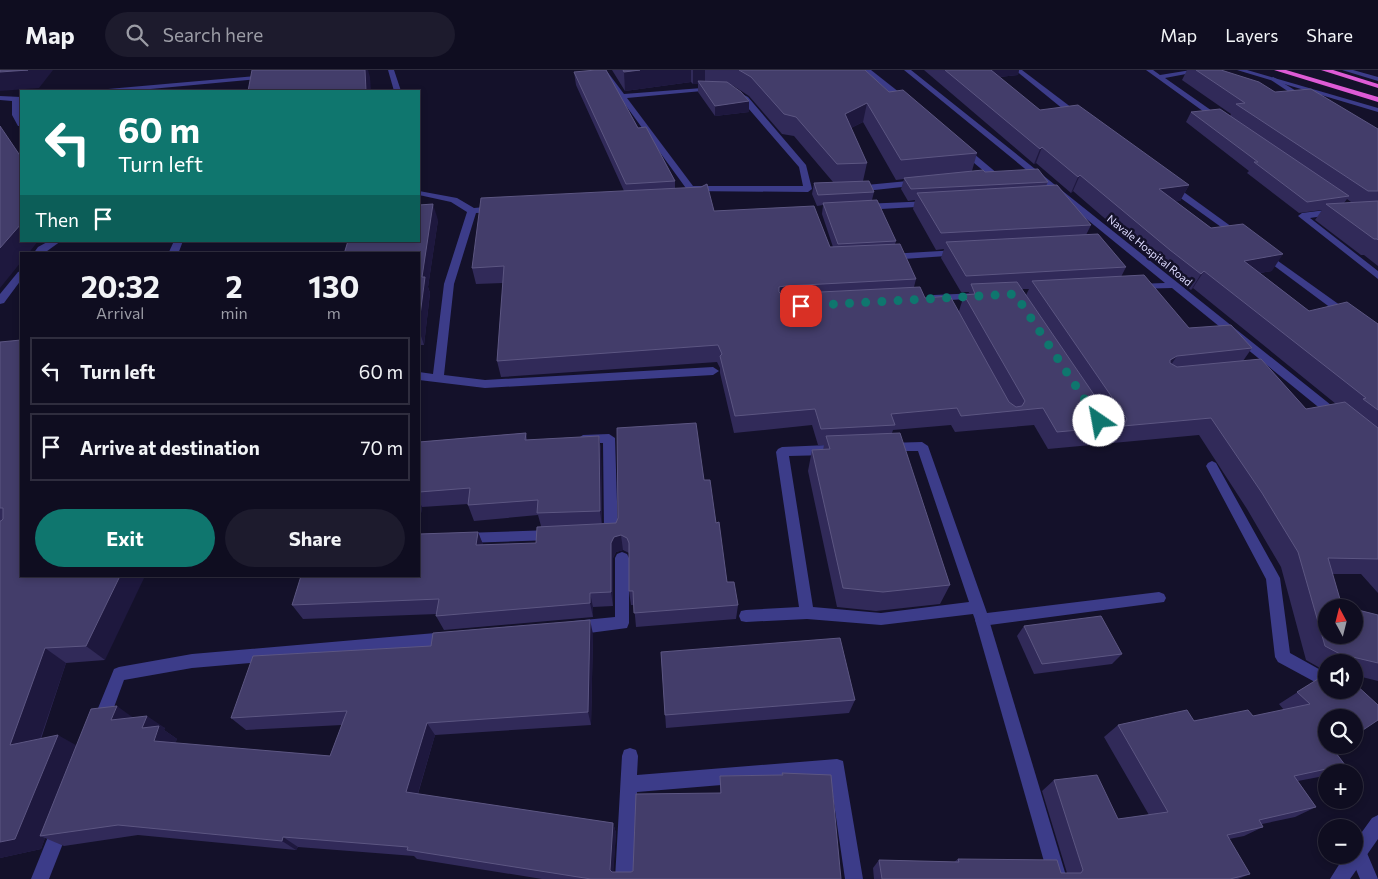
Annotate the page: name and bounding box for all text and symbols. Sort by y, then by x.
search box [105,12,455,57]
text: Map [25,20,75,49]
icon: search [123,21,151,49]
text: Search here [163,23,263,46]
text: Map [1160,24,1197,46]
text: Layers [1225,24,1278,46]
text: Share [1306,24,1353,46]
text: 60 m [118,107,200,150]
icon: left [35,110,100,175]
text: Turn left [118,150,203,177]
icon: arrive [89,205,117,233]
text: Then [35,208,79,231]
street label: Navale Hospital Road [1105,212,1195,288]
text: 20:32 [81,267,160,304]
text: 2 [226,267,243,304]
text: 130 [308,267,359,304]
pin [780,285,822,327]
icon: arrive [787,292,815,320]
text: Arrival [96,303,144,322]
text: min [220,303,248,322]
text: m [327,303,341,322]
icon: left [37,357,65,385]
text: Turn left [80,360,155,383]
text: 60 m [359,360,403,383]
position arrow [1072,394,1124,446]
icon: arrive [37,433,65,461]
text: Arrive at destination [80,436,260,459]
text: 70 m [360,436,403,459]
button: Exit [35,509,215,567]
button: Share [225,509,405,567]
north arrow [1318,599,1362,644]
map controls [1318,599,1363,864]
button: sound [1318,654,1363,699]
button: search [1318,709,1363,754]
button: + [1318,764,1363,809]
button: − [1318,819,1363,864]

